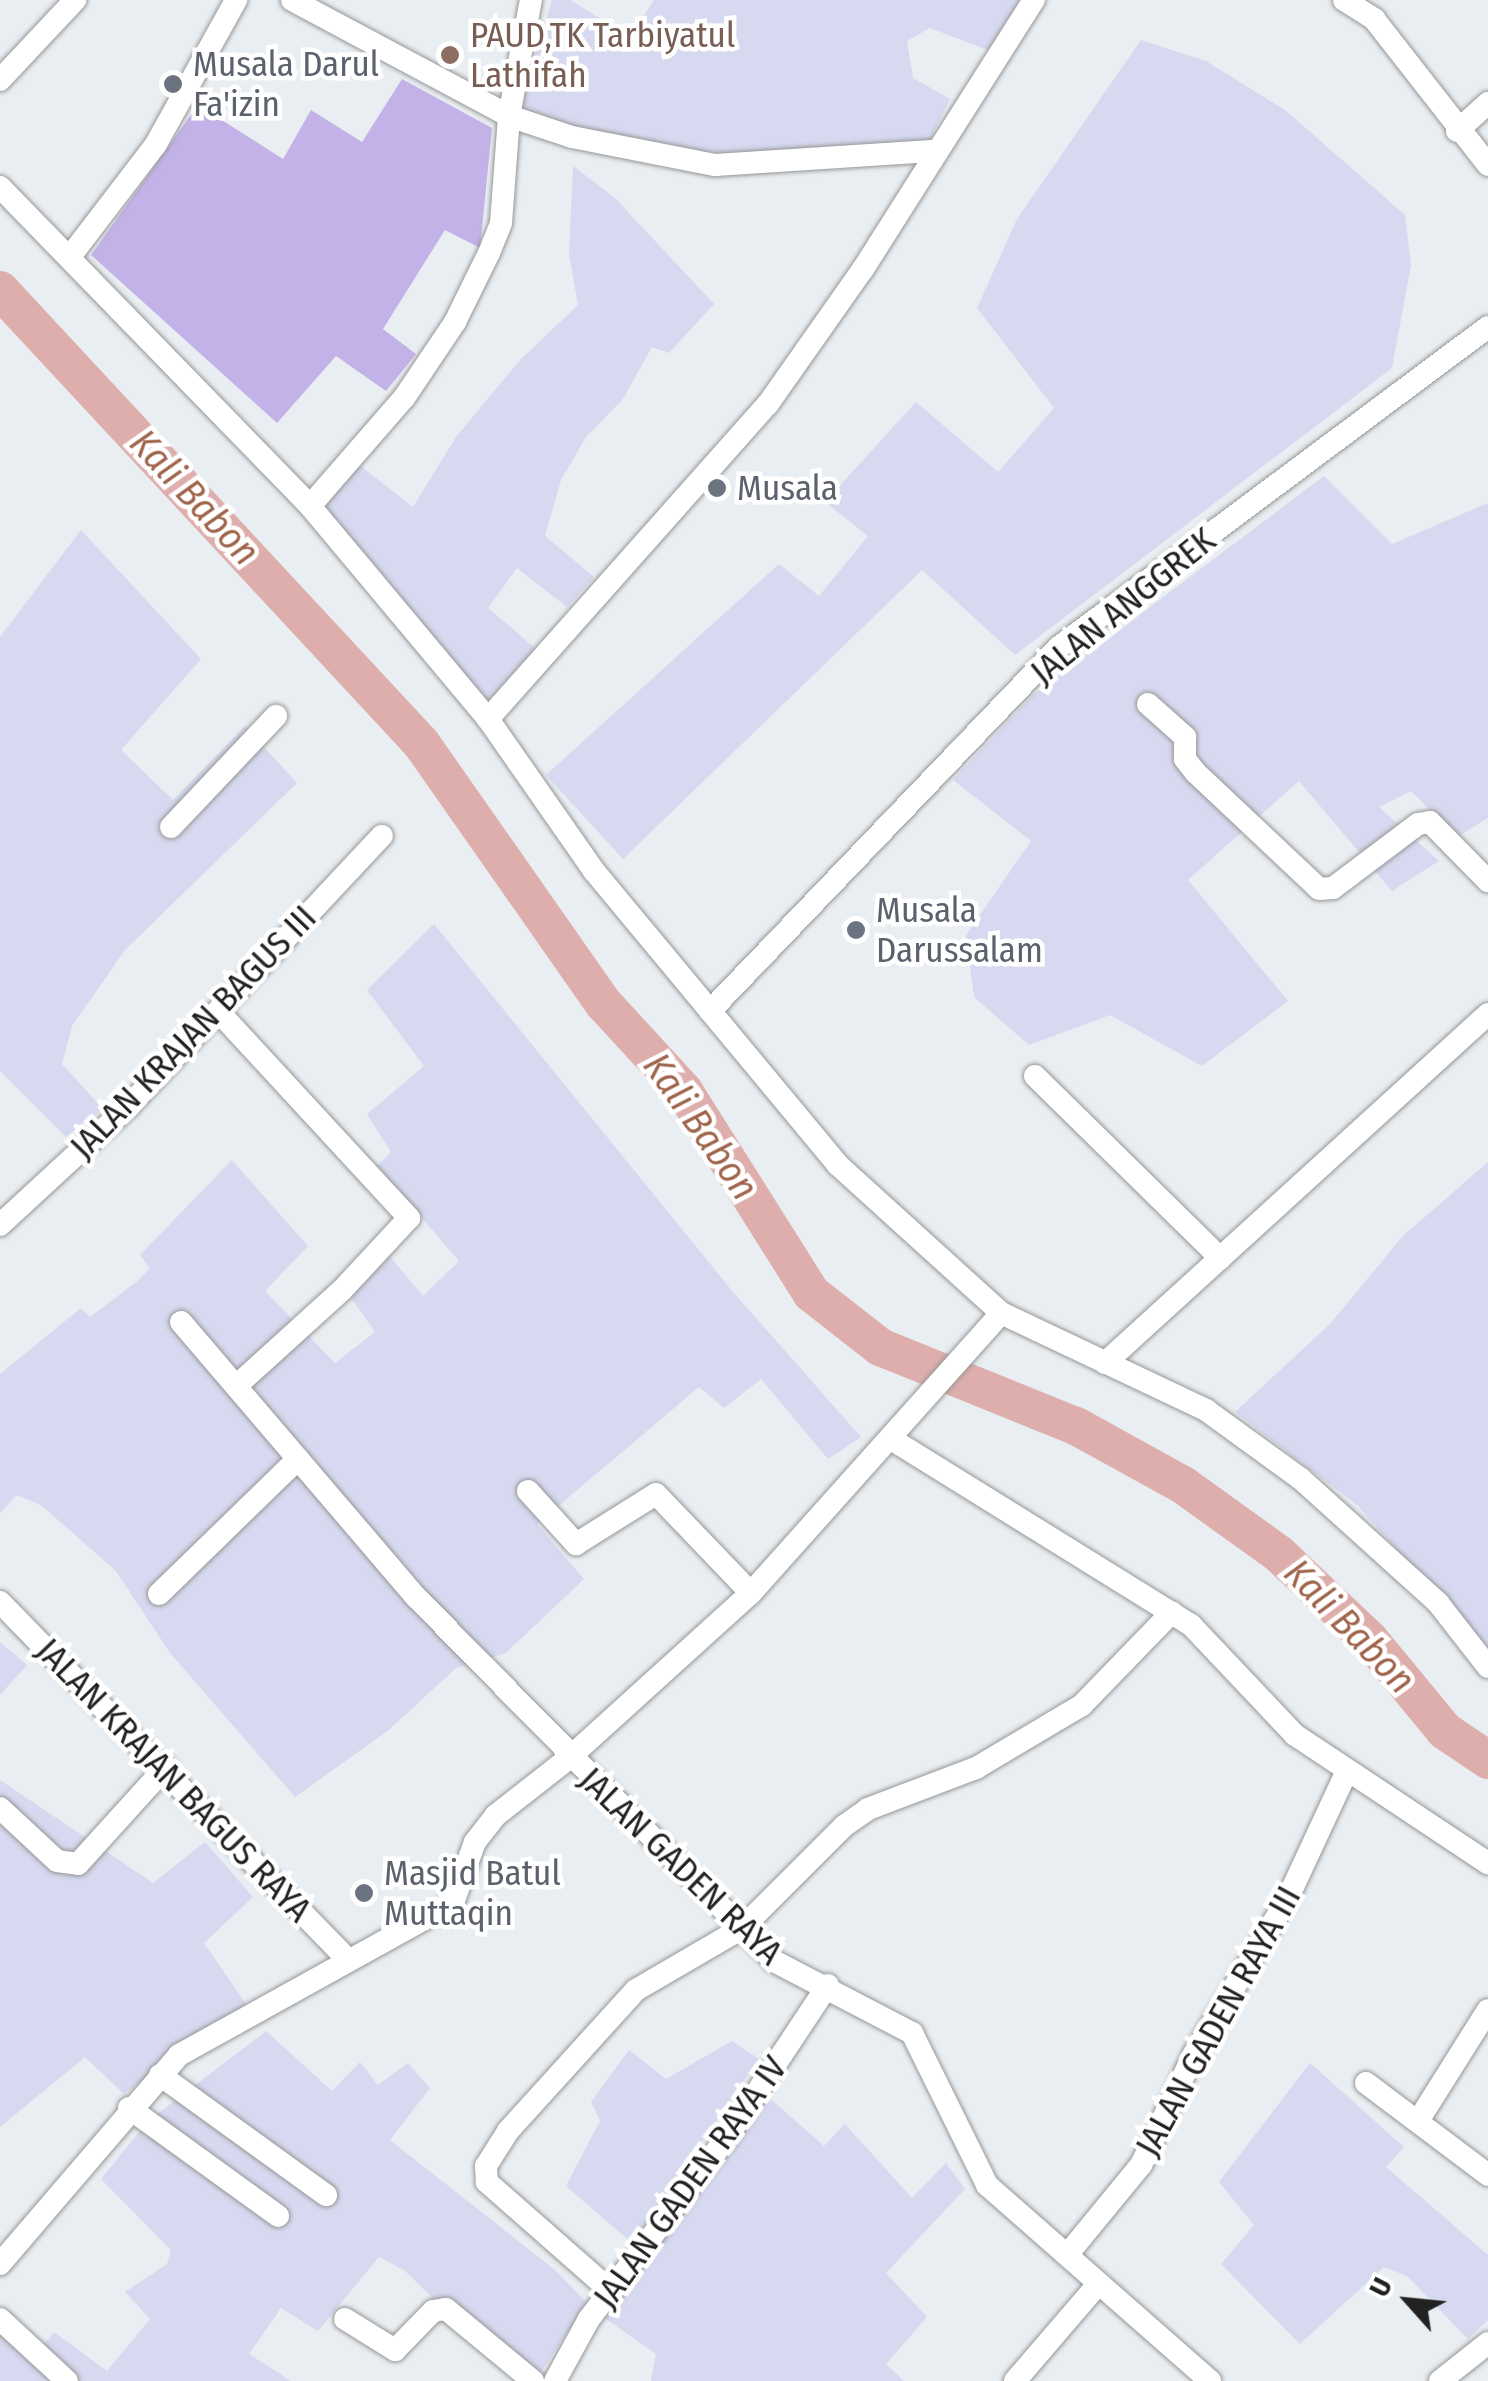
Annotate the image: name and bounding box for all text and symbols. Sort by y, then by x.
place label: PAUD,TK Tarbiyatul Lathifah [470,14,735,96]
place label: Musala Darul Fa'izin [193,43,379,125]
marker: PAUD,TK Tarbiyatul Lathifah [439,44,461,66]
marker: Musala Darul Fa'izin [162,73,184,95]
water label: Kali Babon [120,421,268,575]
place label: Musala [737,467,838,509]
marker: Musala [706,477,728,499]
street label: JALAN ANGGREK [1022,519,1224,693]
place label: Musala Darussalam [876,889,1043,971]
street label: JALAN KRAJAN BAGUS III [61,897,325,1167]
marker: Musala Darussalam [845,919,867,941]
water label: Kali Babon [633,1045,767,1209]
water label: Kali Babon [1274,1551,1424,1703]
street label: JALAN KRAJAN BAGUS RAYA [28,1630,320,1930]
street label: JALAN GADEN RAYA [571,1759,791,1973]
place label: Masjid Batul Muttaqin [384,1852,561,1934]
street label: JALAN GADEN RAYA III [1127,1879,1309,2163]
marker: Masjid Batul Muttaqin [353,1882,375,1904]
street label: JALAN GADEN RAYA IV [585,2048,795,2316]
north arrow [1358,2251,1458,2351]
text: U [1362,2272,1399,2302]

